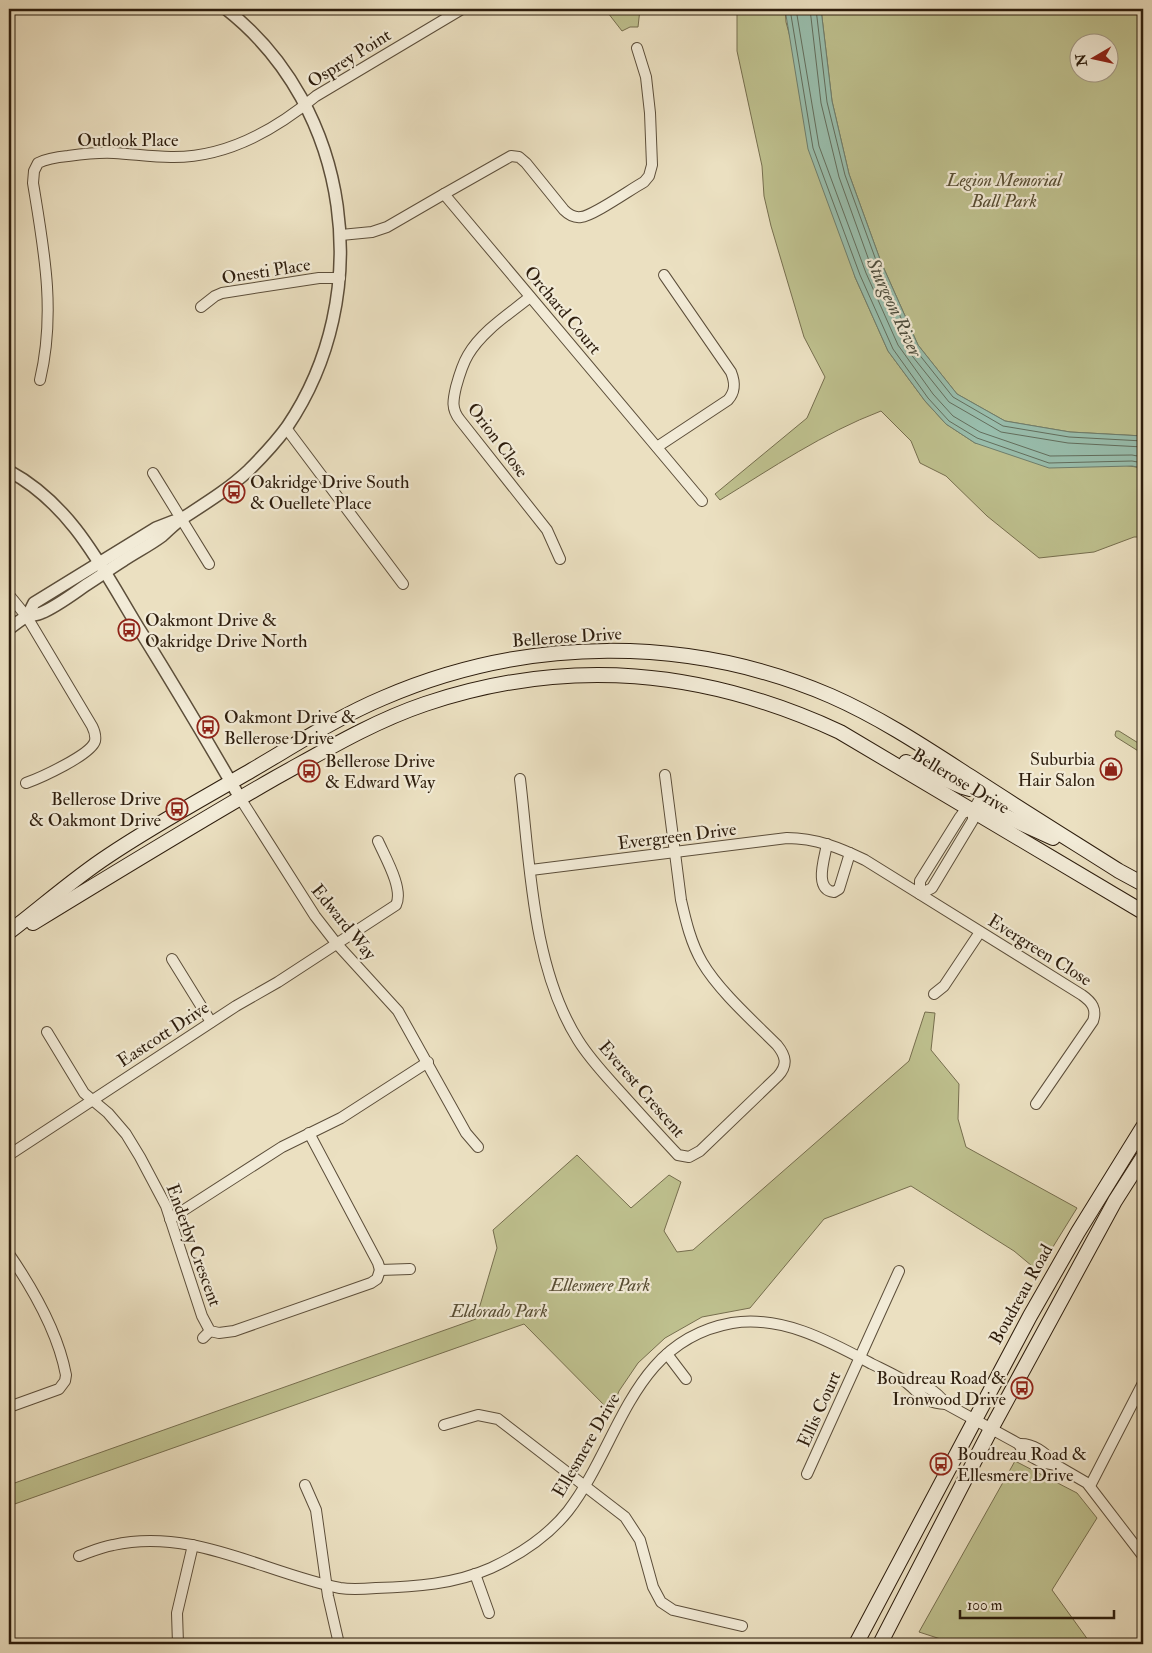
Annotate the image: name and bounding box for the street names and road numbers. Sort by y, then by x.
street label: Osprey Point [303,24,395,93]
street label: Outlook Place [77,129,179,152]
street label: Onesti Place [220,253,312,290]
street label: Orchard Court [519,261,606,359]
street label: Orion Close [462,398,534,483]
street label: Bellerose Drive [511,622,623,653]
street label: Bellerose Drive [908,743,1014,820]
street label: Evergreen Drive [617,818,738,855]
street label: Edward Way [306,880,382,966]
street label: Evergreen Close [984,909,1096,992]
street label: Eastcott Drive [113,996,214,1073]
street label: Everest Crescent [593,1036,690,1143]
street label: Enderby Crescent [161,1181,226,1310]
street label: Boudreau Road [984,1240,1058,1348]
street label: Ellis Court [793,1368,846,1451]
street label: Ellesmere Drive [547,1389,626,1501]

